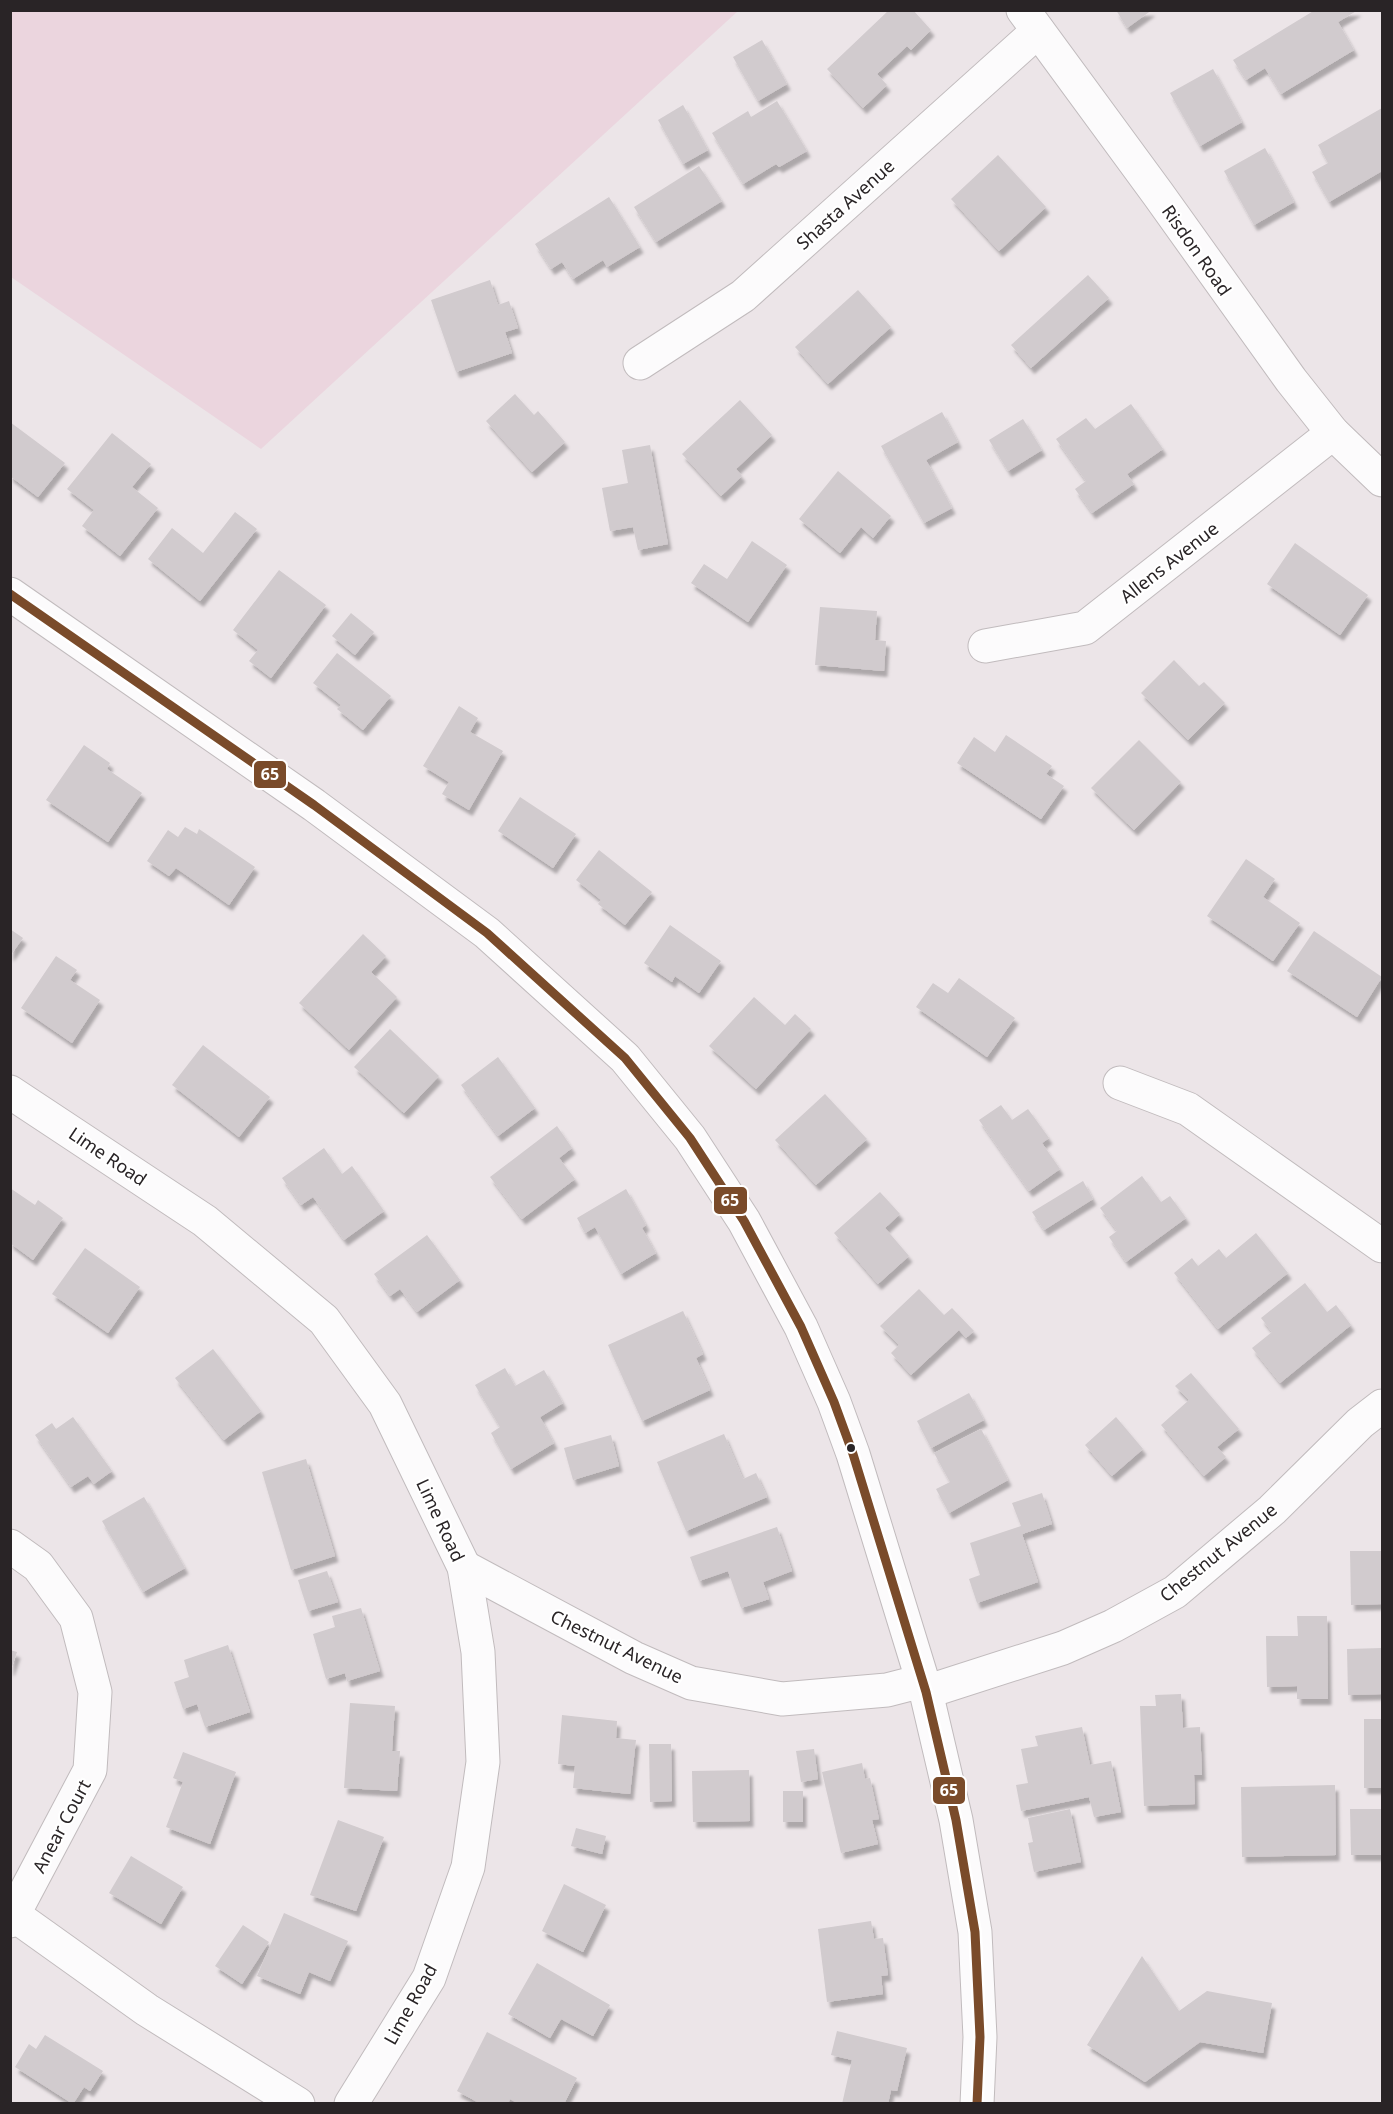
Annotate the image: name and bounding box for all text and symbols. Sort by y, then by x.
street label: Shasta Avenue [791,154,899,254]
street label: Risdon Road [1157,200,1237,300]
street label: Allens Avenue [1115,516,1223,608]
line badge: 65 [253,760,287,789]
text: 65 [261,763,279,785]
street label: Lime Road [64,1121,152,1191]
line badge: 65 [713,1186,748,1215]
text: 65 [721,1189,739,1211]
unlabelled marker [845,1442,857,1454]
street label: Lime Road [411,1475,471,1565]
street label: Chestnut Avenue [1154,1497,1282,1607]
street label: Chestnut Avenue [547,1604,687,1688]
street label: Anear Court [26,1775,96,1877]
line badge: 65 [932,1776,966,1805]
text: 65 [940,1779,958,1801]
street label: Lime Road [378,1959,442,2049]

